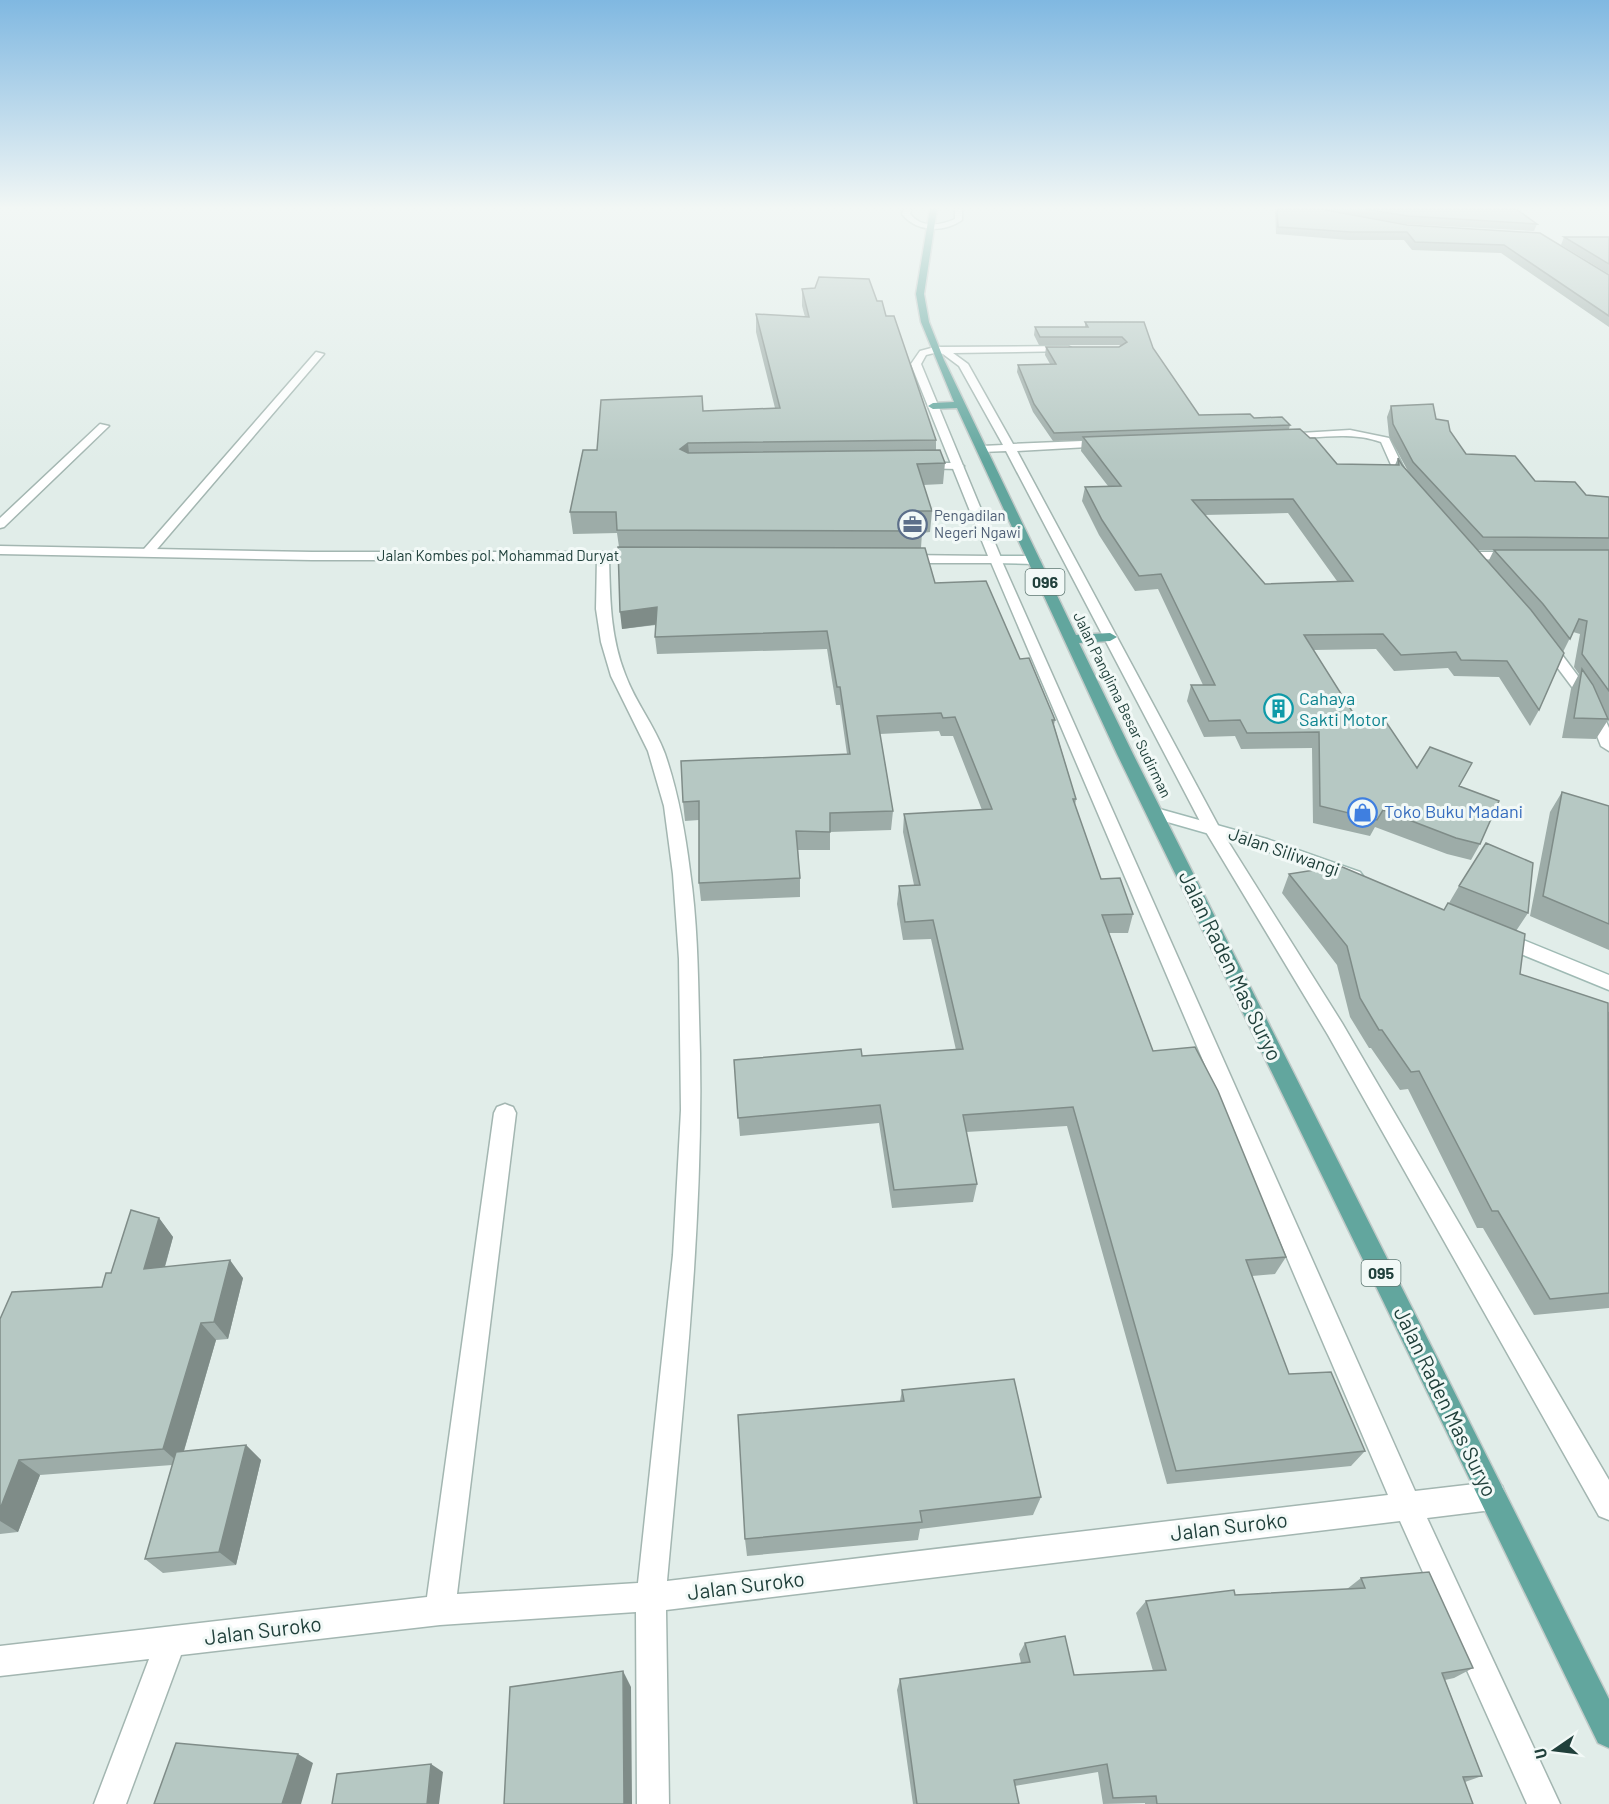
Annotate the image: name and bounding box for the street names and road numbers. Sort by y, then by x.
street label: Jalan Kombes pol. Mohammad Duryat [377,546,619,564]
road number: 096 [1026,569,1064,595]
street label: Jalan Panglima Besar Sudirman [1070,609,1176,800]
street label: Jalan Siliwangi [1226,822,1343,880]
street label: Jalan Raden Mas Suryo [1174,866,1288,1064]
road number: 095 [1362,1260,1400,1286]
street label: Jalan Raden Mas Suryo [1389,1302,1503,1500]
street label: Jalan Suroko [1169,1506,1289,1545]
street label: Jalan Suroko [686,1565,806,1604]
street label: Jalan Suroko [203,1610,323,1649]

